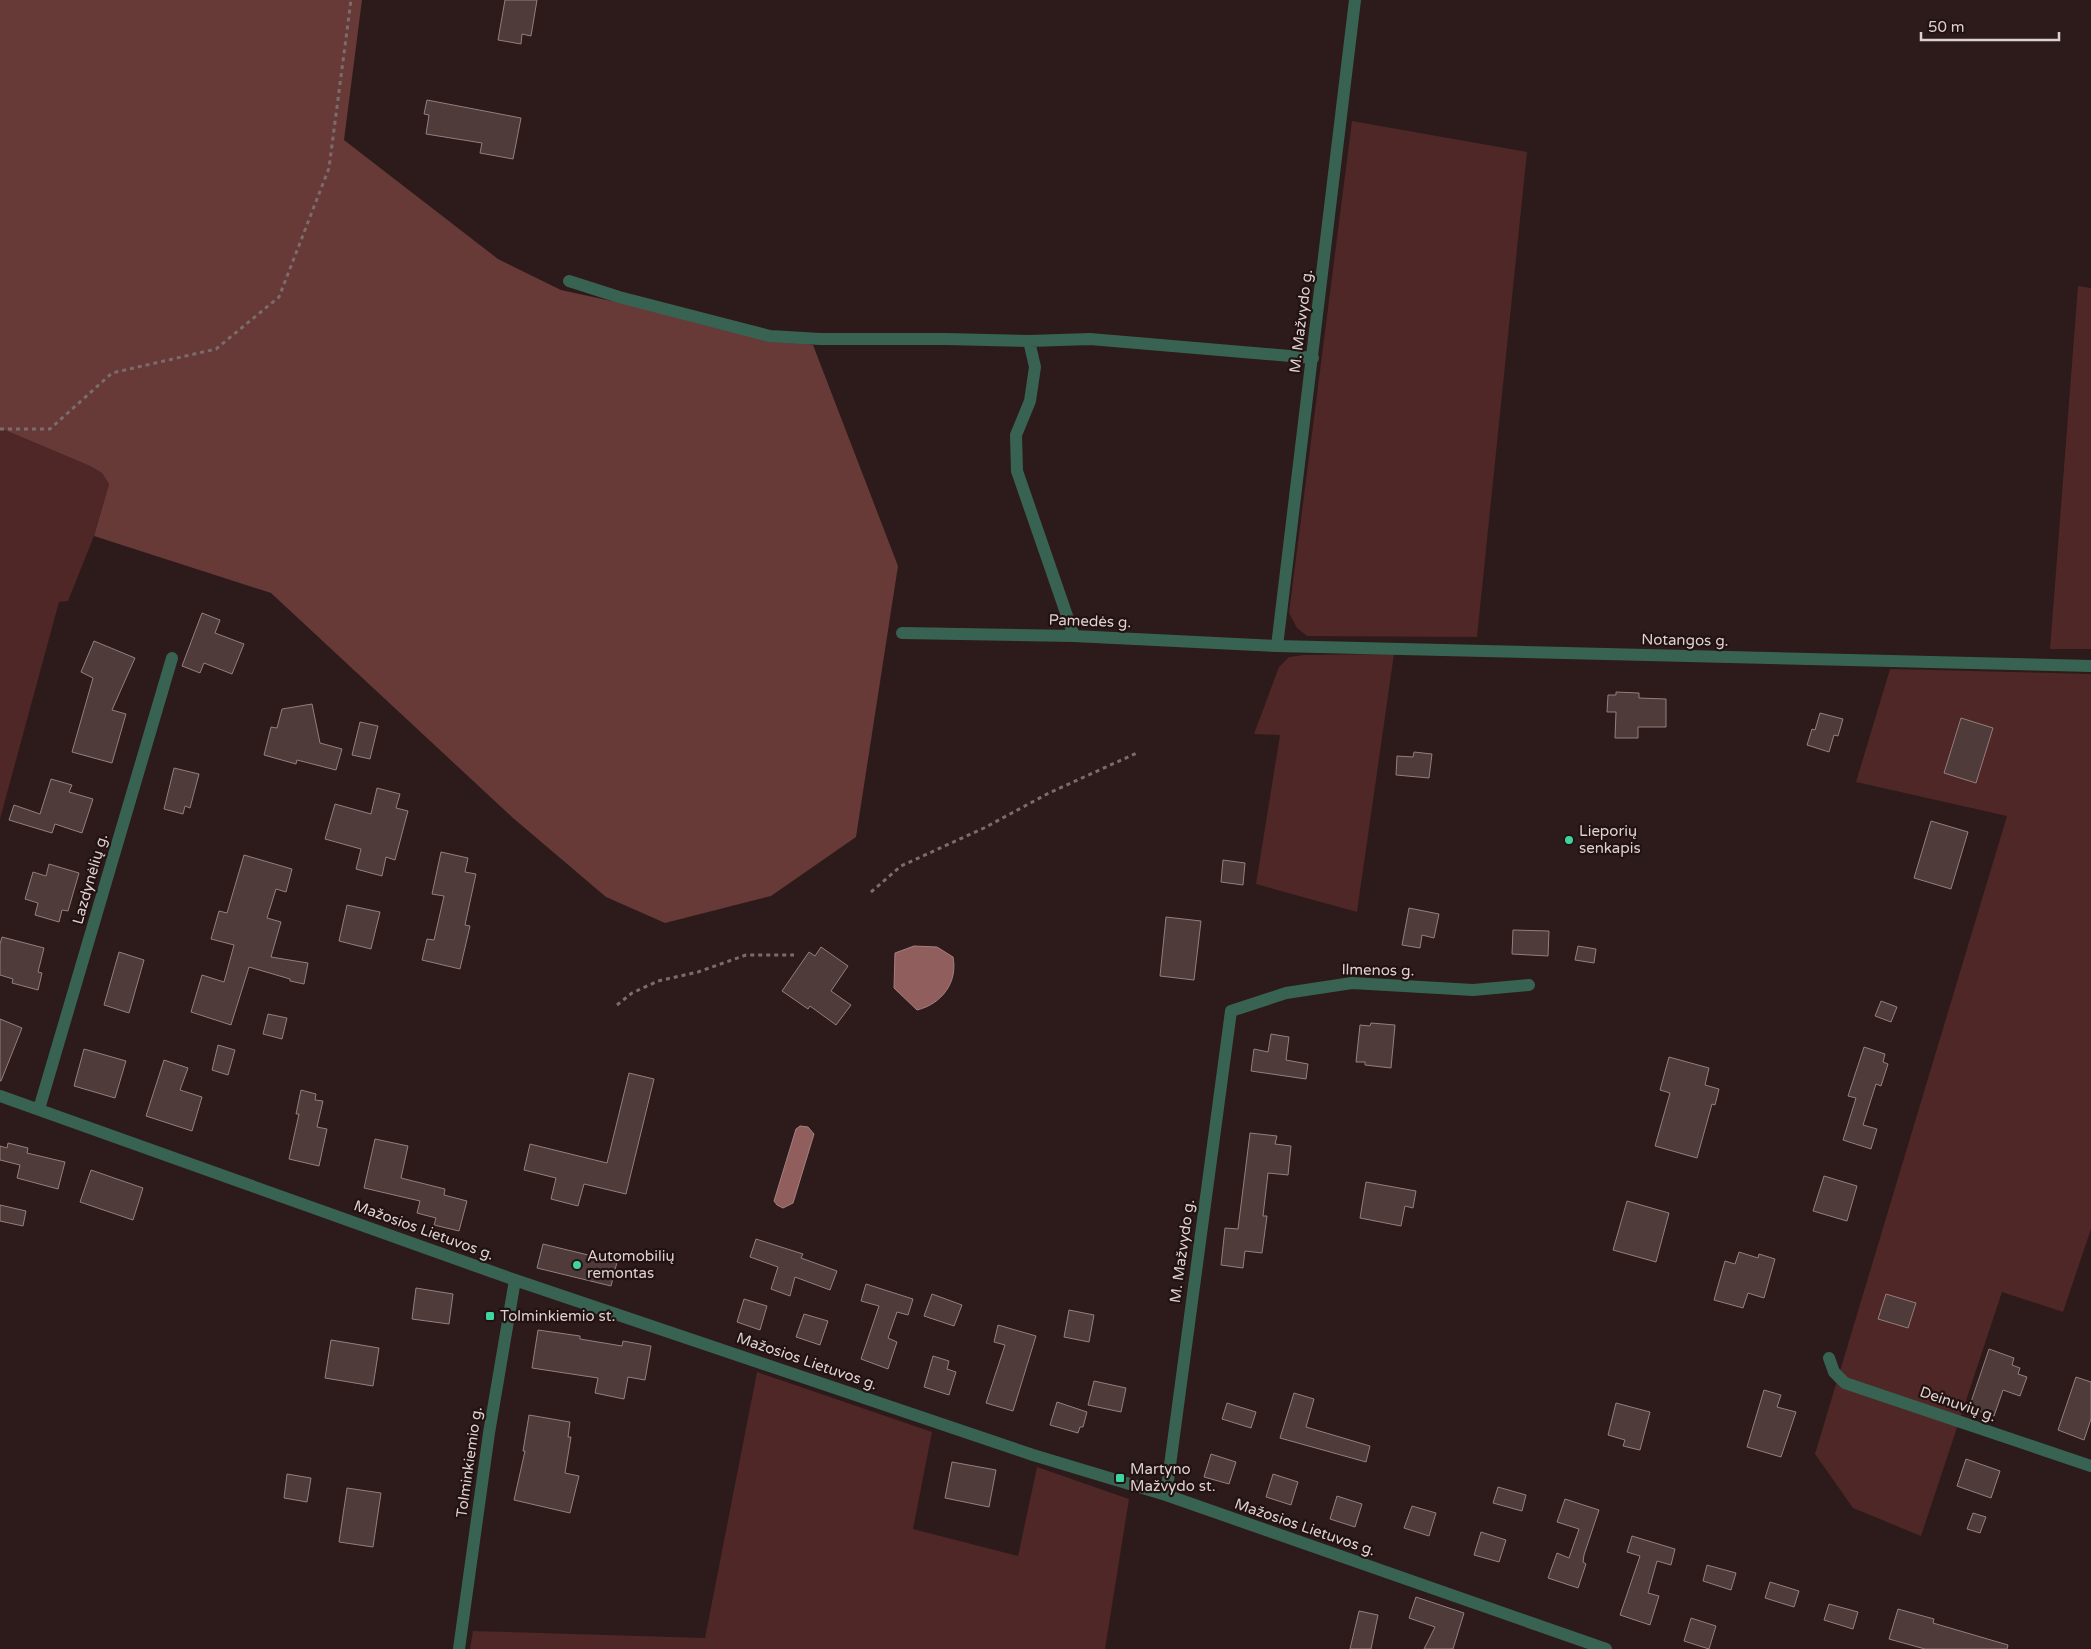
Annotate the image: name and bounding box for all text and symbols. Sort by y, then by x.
scale bar [1921,10,2058,42]
text: 50 m [1928,18,1965,36]
street label: M. Mažvydo g. [1286,268,1316,374]
street label: Pamedės g. [1048,611,1132,631]
street label: Notangos g. [1641,630,1729,650]
place label: Lieporių senkapis [1579,822,1641,857]
street label: Lazdynėlių g. [68,832,112,926]
marker: Lieporių senkapis [1563,834,1575,846]
street label: Ilmenos g. [1341,960,1415,980]
street label: Mažosios Lietuvos g. [351,1196,497,1264]
street label: M. Mažvydo g. [1166,1198,1198,1304]
place label: Automobilių remontas [587,1247,675,1282]
marker: Automobilių remontas [571,1259,583,1271]
place label: Tolminkiemio st. [500,1307,615,1325]
marker: Tolminkiemio st. [484,1310,496,1322]
street label: Mažosios Lietuvos g. [734,1328,880,1394]
street label: Deinuvių g. [1917,1383,1999,1425]
street label: Tolminkiemio g. [452,1405,486,1519]
place label: Martyno Mažvydo st. [1130,1460,1216,1495]
marker: Martyno Mažvydo st. [1114,1472,1126,1484]
street label: Mažosios Lietuvos g. [1232,1494,1378,1560]

